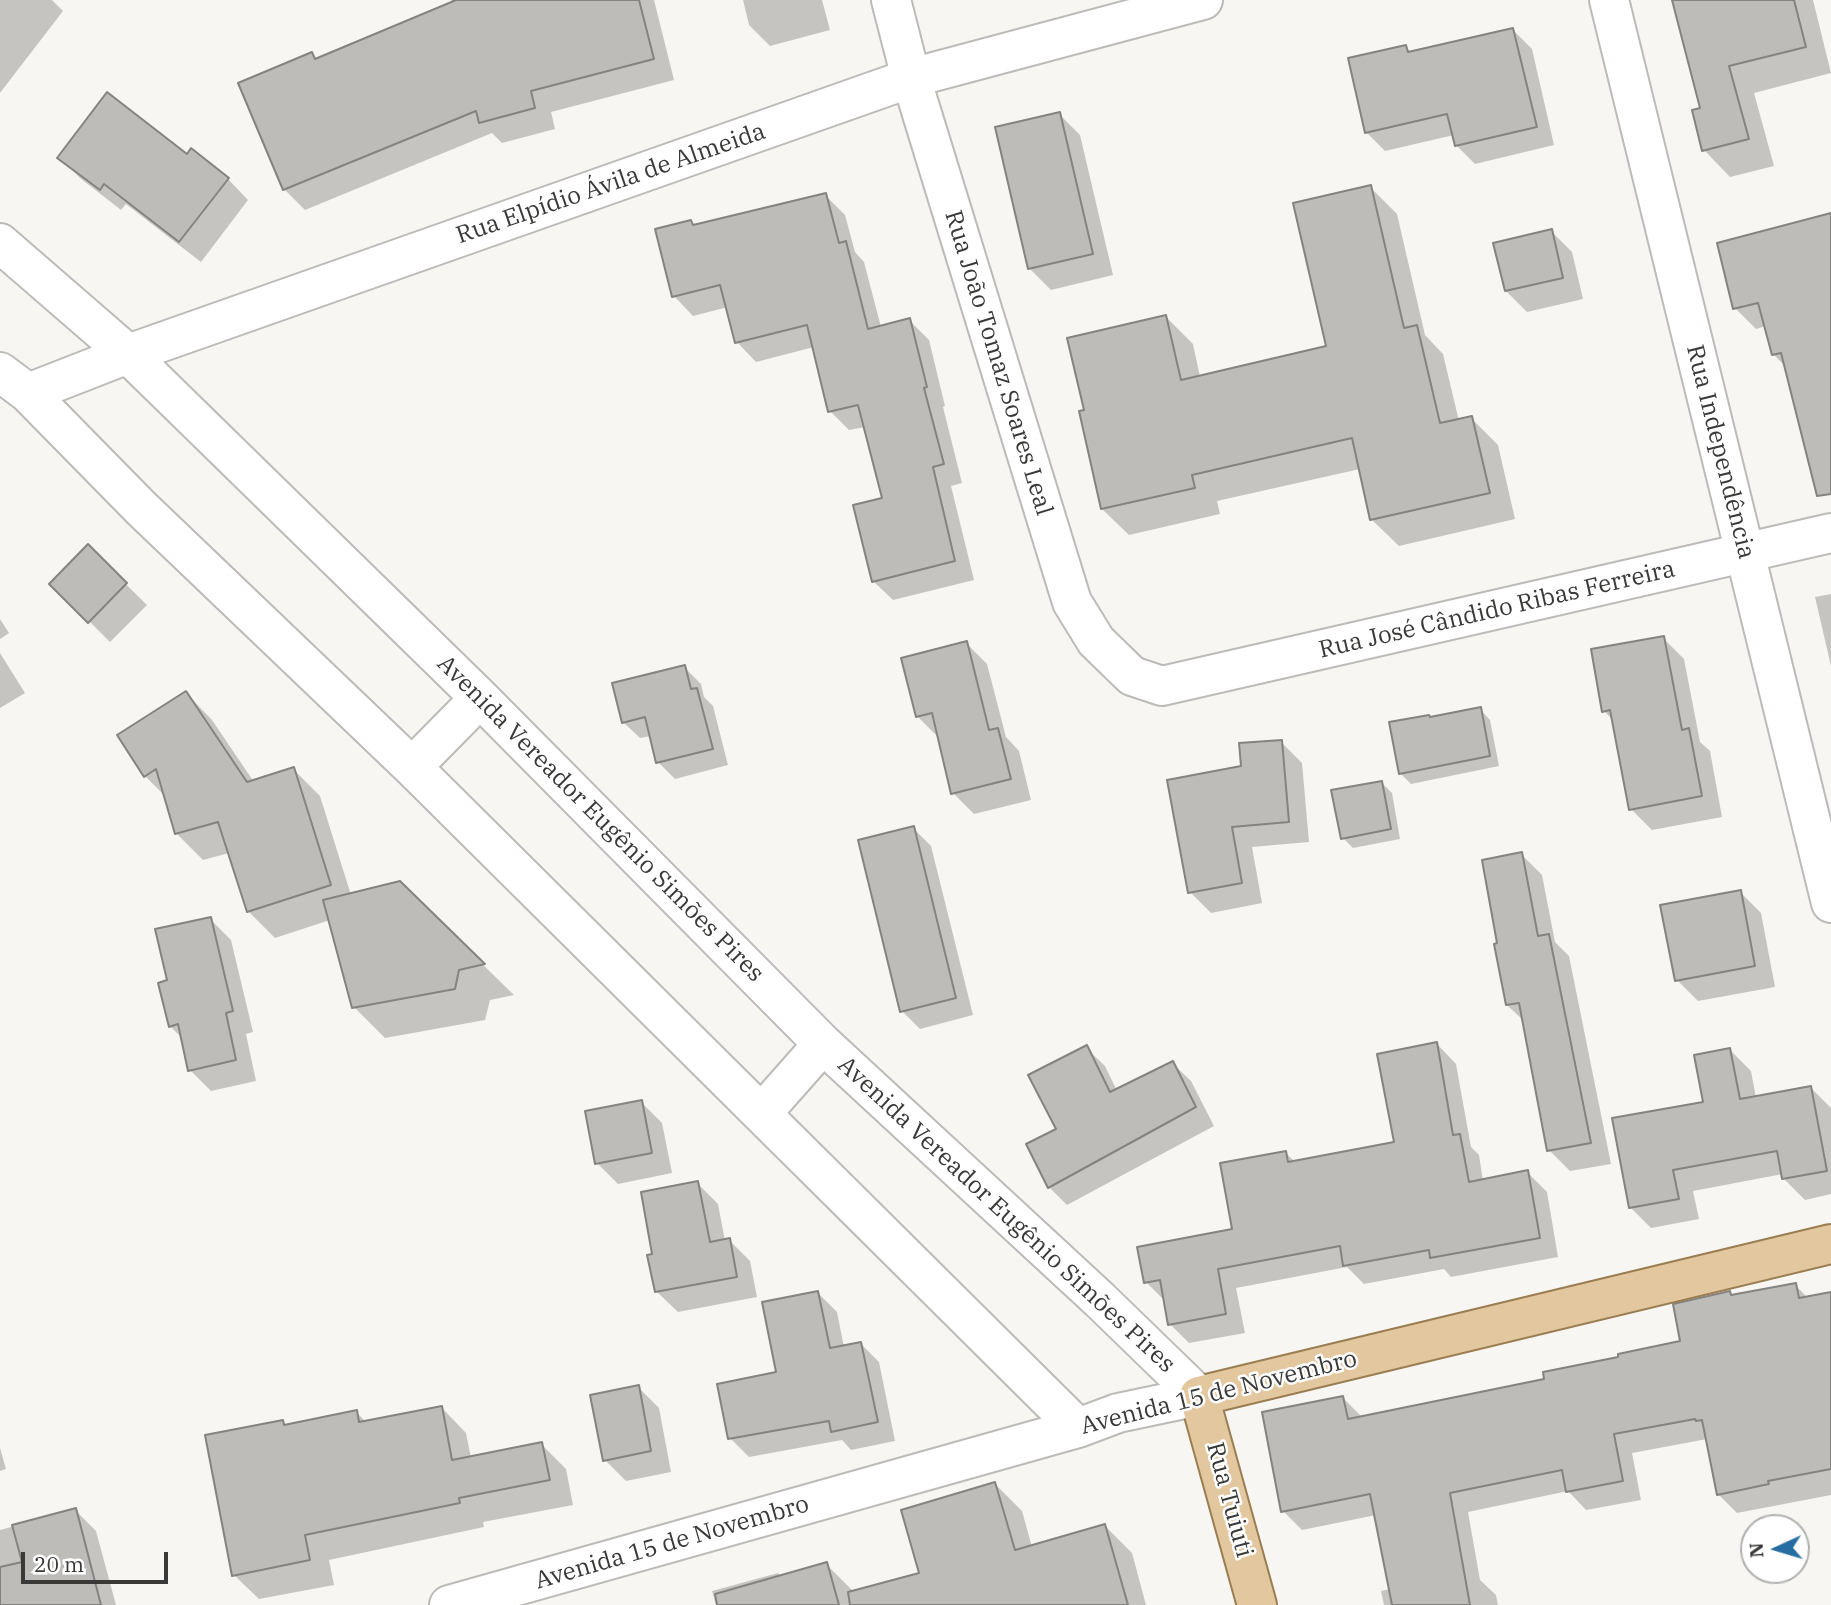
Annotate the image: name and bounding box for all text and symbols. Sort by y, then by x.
street label: Rua Elpídio Ávila de Almeida [453,117,769,251]
street label: Rua João Tomaz Soares Leal [938,207,1058,519]
street label: Rua Independência [1679,342,1761,562]
street label: Rua José Cândido Ribas Ferreira [1316,555,1678,665]
street label: Avenida Vereador Eugênio Simões Pires [431,650,769,988]
street label: Avenida Vereador Eugênio Simões Pires [831,1051,1181,1379]
street label: Avenida 15 de Novembro [1078,1345,1360,1441]
street label: Rua Tuiuti [1200,1439,1258,1561]
street label: Avenida 15 de Novembro [532,1490,812,1596]
north arrow [1740,1514,1810,1584]
scale bar [24,1538,172,1582]
text: N [1744,1542,1769,1559]
text: 20 m [34,1550,84,1578]

